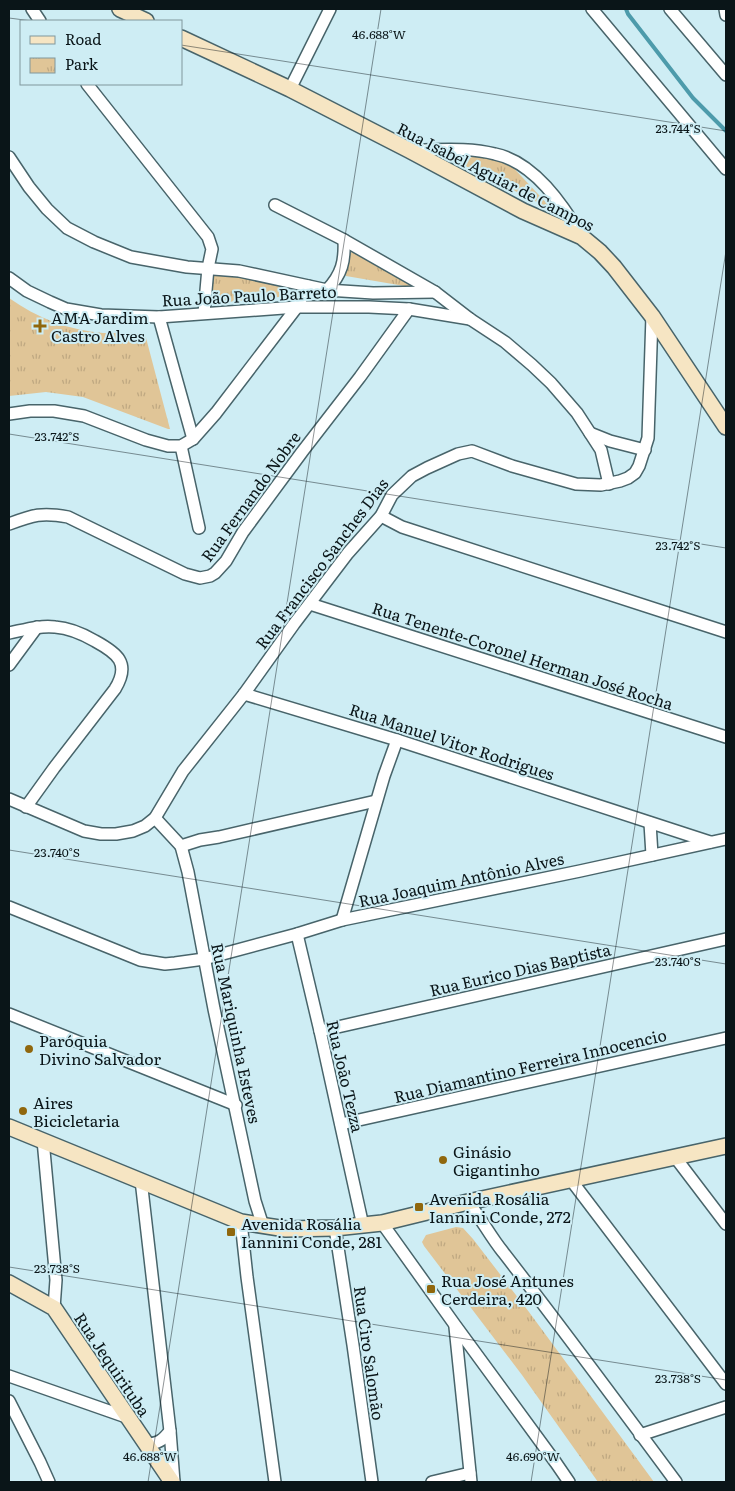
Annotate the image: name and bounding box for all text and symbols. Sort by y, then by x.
legend [20,20,182,85]
text: 46.688°W [352,25,406,43]
text: Road [65,27,101,50]
text: Park [65,52,99,75]
street label: Rua Isabel Aguiar de Campos [393,116,599,236]
text: 23.744°S [655,119,701,137]
street label: Rua João Paulo Barreto [161,278,337,312]
place label: AMA Jardim Castro Alves [51,305,149,347]
marker: AMA Jardim Castro Alves [33,319,47,333]
street label: Rua Fernando Nobre [194,426,306,566]
text: 23.742°S [35,427,79,445]
street label: Rua Francisco Sanches Dias [249,473,393,653]
text: 23.742°S [656,536,700,554]
street label: Rua Tenente-Coronel Herman José Rocha [369,595,677,715]
street label: Rua Manuel Vitor Rodrigues [346,696,558,786]
text: 23.740°S [34,843,80,861]
street label: Rua Joaquim Antônio Alves [356,846,566,912]
street label: Rua Eurico Dias Baptista [427,936,613,1002]
street label: Rua Mariquinha Esteves [206,941,268,1125]
text: 23.740°S [655,952,701,970]
street label: Rua João Tezza [321,1017,371,1135]
street label: Rua Diamantino Ferreira Innocencio [391,1022,669,1108]
place label: Paróquia Divino Salvador [39,1028,161,1070]
marker: Paróquia Divino Salvador [23,1043,35,1055]
place label: Aires Bicicletaria [33,1090,120,1132]
marker: Aires Bicicletaria [17,1105,29,1117]
place label: Ginásio Gigantinho [453,1139,540,1181]
marker: Ginásio Gigantinho [437,1154,449,1166]
place label: Avenida Rosália Iannini Conde, 272 [429,1186,571,1228]
marker: Avenida Rosália Iannini Conde, 272 [413,1201,425,1213]
place label: Avenida Rosália Iannini Conde, 281 [241,1211,383,1253]
marker: Avenida Rosália Iannini Conde, 281 [225,1226,237,1238]
text: 23.738°S [34,1259,80,1277]
place label: Rua José Antunes Cerdeira, 420 [441,1268,574,1310]
marker: Rua José Antunes Cerdeira, 420 [425,1283,437,1295]
street label: Rua Ciro Salomão [349,1284,391,1422]
street label: Rua Jequirituba [69,1307,157,1421]
text: 23.738°S [655,1369,701,1387]
text: 46.688°W [123,1447,177,1465]
text: 46.690°W [506,1447,560,1465]

